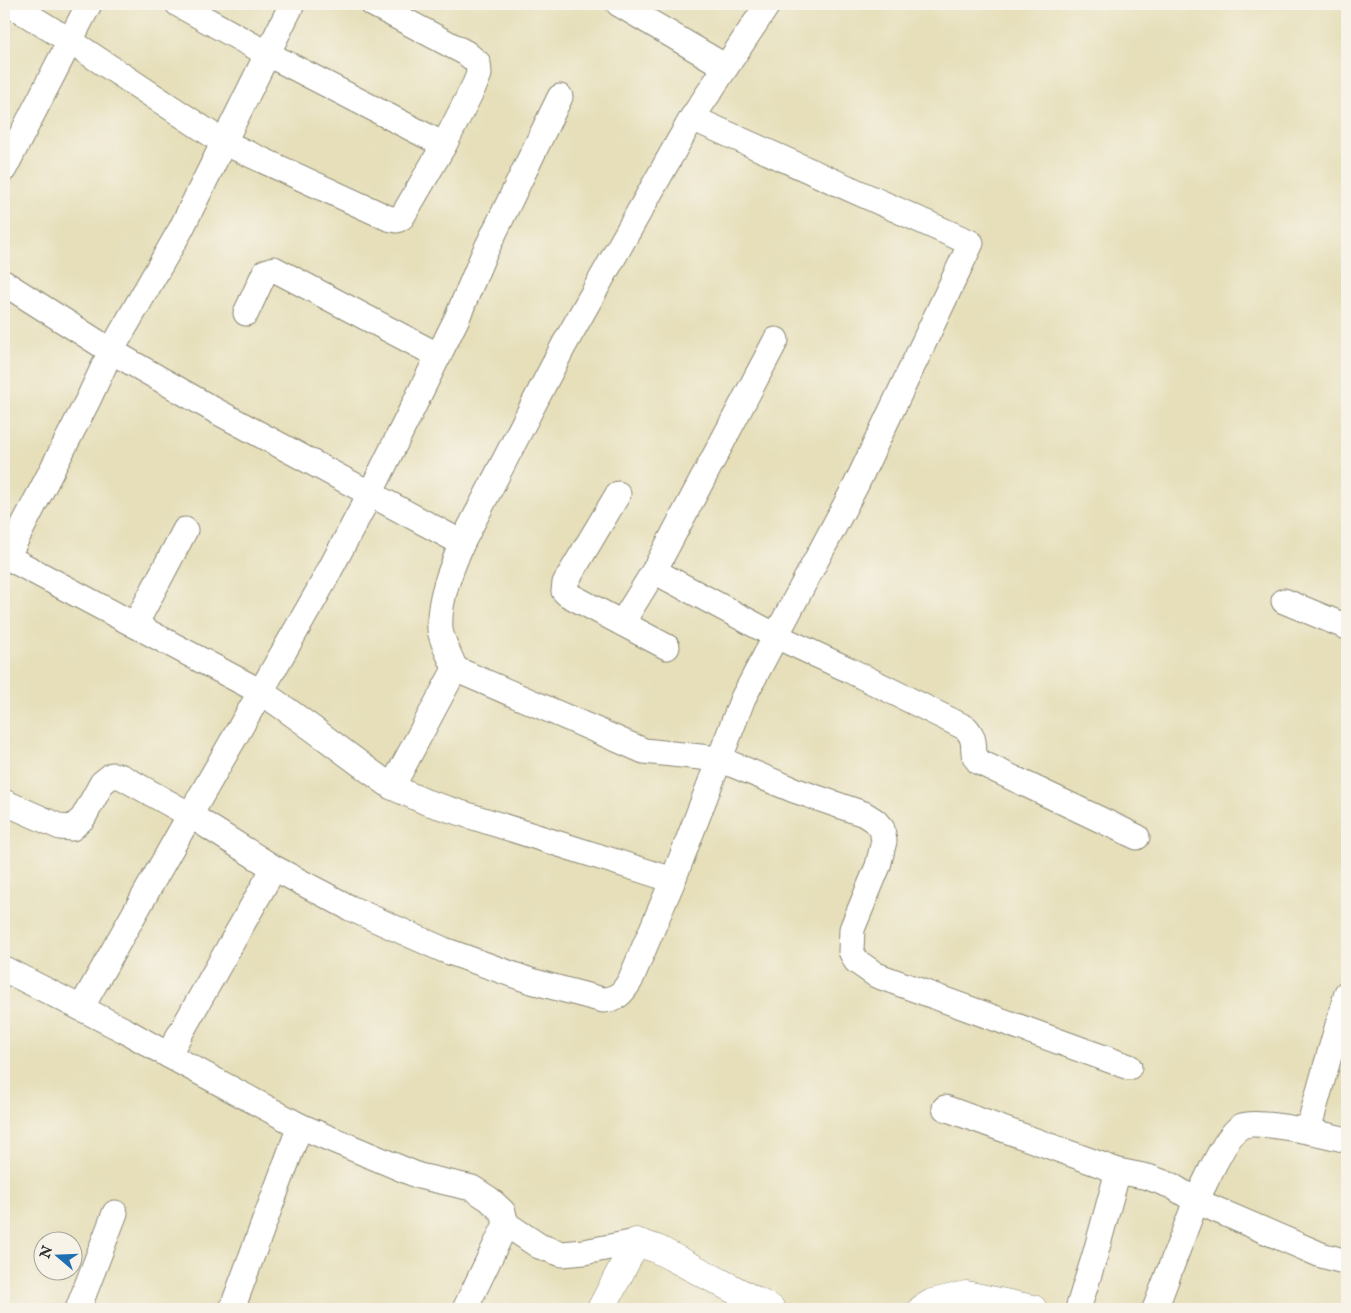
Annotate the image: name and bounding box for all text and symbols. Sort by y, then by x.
north arrow [32,1230,82,1280]
text: N [36,1243,57,1262]

